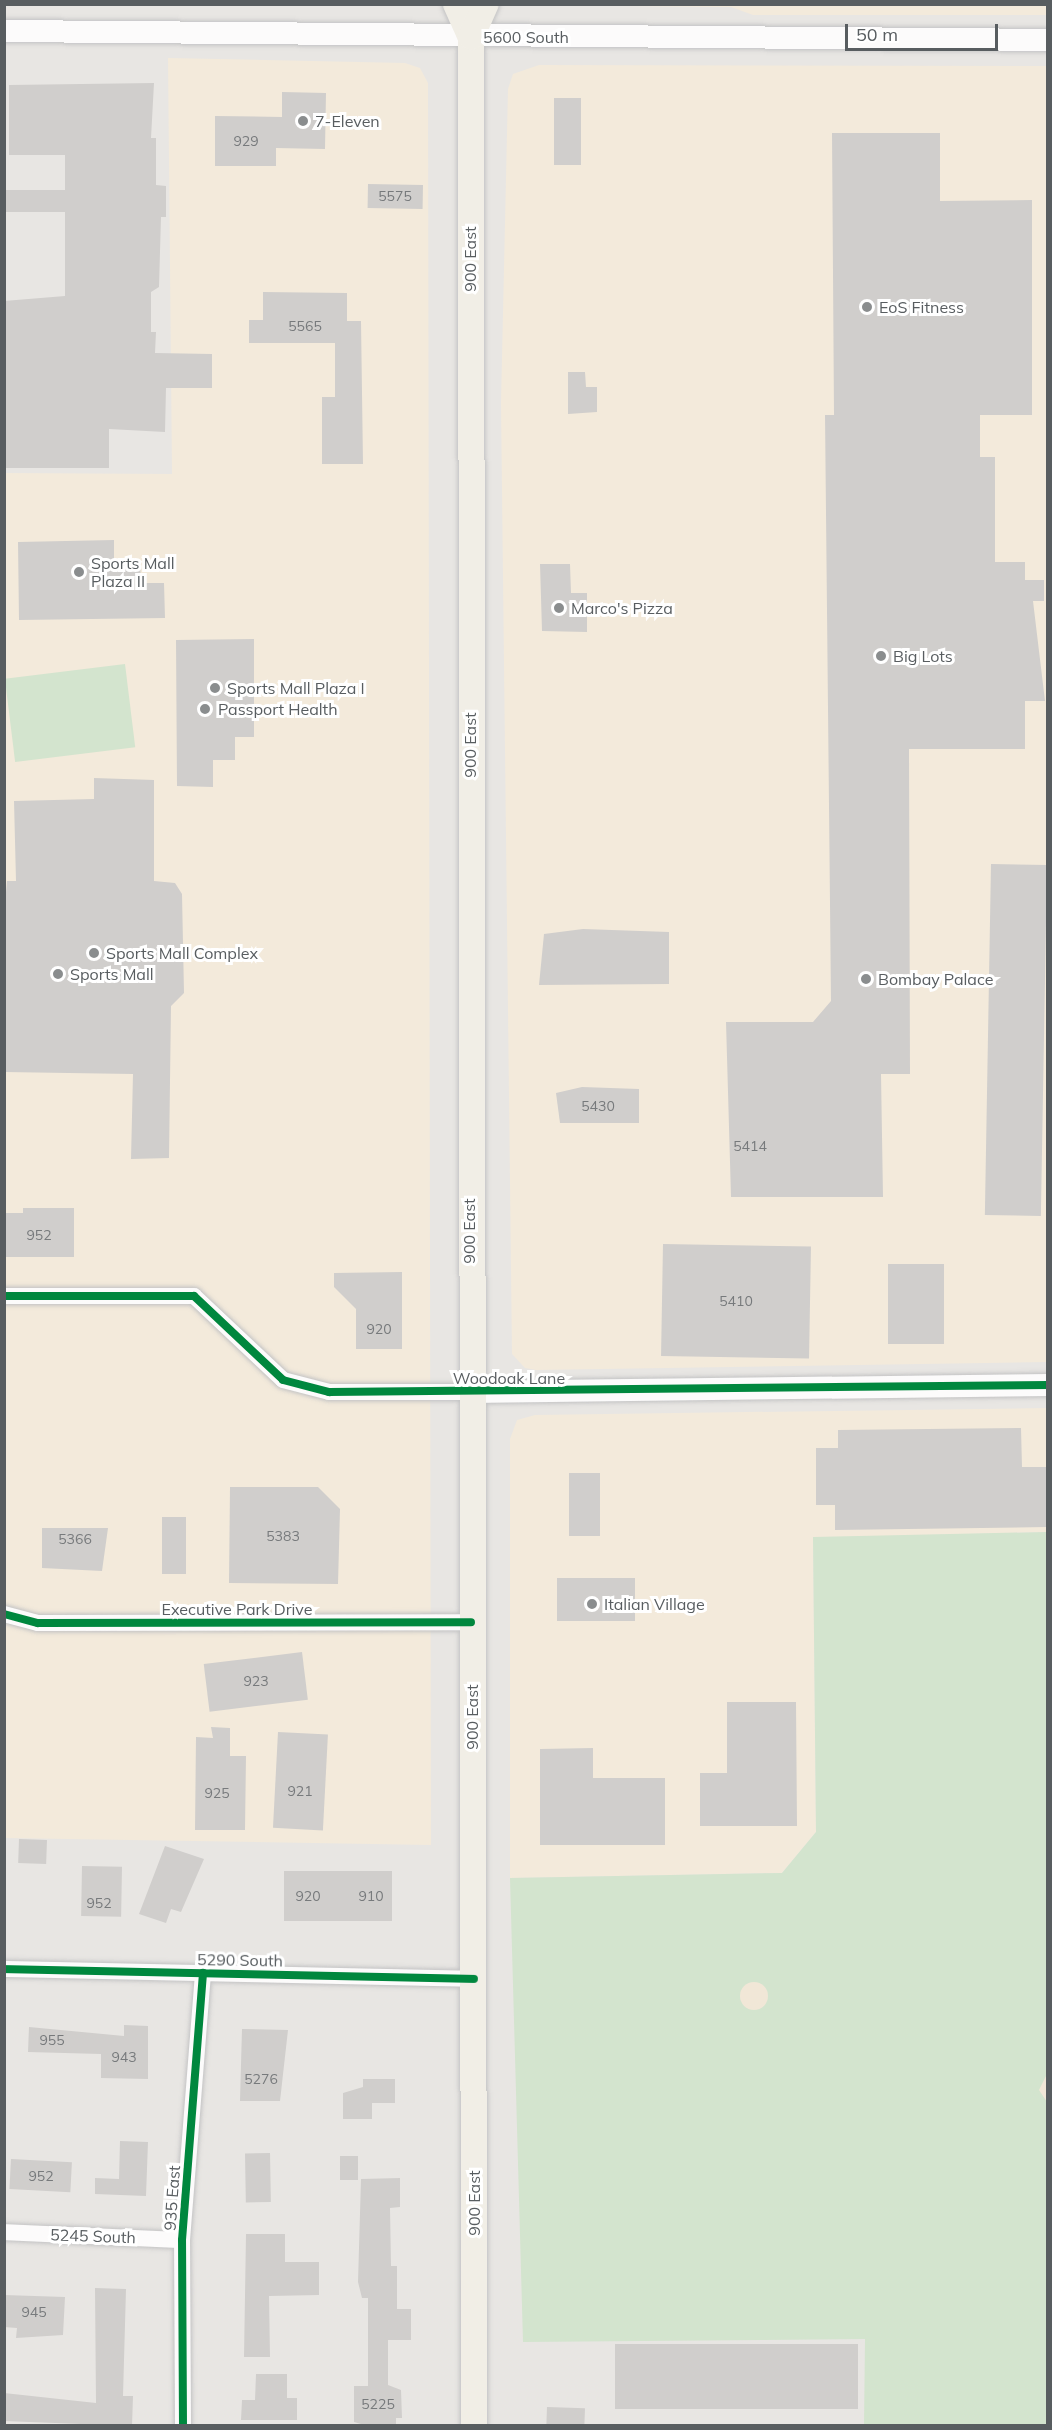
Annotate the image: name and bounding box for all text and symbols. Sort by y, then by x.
scale bar [848,12,1001,50]
text: 50 m [856,23,898,46]
street label: 5600 South [483,27,569,47]
place label: 7-Eleven [315,111,380,131]
marker: 7-Eleven [296,114,310,128]
house number: 929 [233,133,259,149]
house number: 5575 [378,188,412,204]
street label: 900 East [460,226,480,292]
place label: EoS Fitness [879,297,964,317]
marker: EoS Fitness [860,300,874,314]
house number: 5565 [288,318,322,334]
place label: Sports Mall Plaza II [91,553,175,591]
marker: Sports Mall Plaza II [72,565,86,579]
place label: Marco's Pizza [571,598,673,618]
marker: Marco's Pizza [552,601,566,615]
place label: Big Lots [893,646,953,666]
marker: Big Lots [874,649,888,663]
place label: Sports Mall Plaza I [227,678,365,698]
marker: Sports Mall Plaza I [208,681,222,695]
place label: Passport Health [218,699,338,719]
marker: Passport Health [196,700,214,718]
street label: 900 East [460,712,480,778]
place label: Sports Mall Complex [106,943,258,963]
marker: Sports Mall Complex [87,946,101,960]
place label: Sports Mall [70,964,154,984]
marker: Sports Mall [51,967,65,981]
place label: Bombay Palace [878,969,993,989]
marker: Bombay Palace [859,972,873,986]
house number: 5430 [581,1098,615,1114]
house number: 5414 [733,1138,767,1154]
street label: 900 East [459,1198,479,1264]
house number: 952 [26,1227,52,1243]
house number: 5410 [719,1293,753,1309]
house number: 920 [366,1321,392,1337]
street label: Woodoak Lane [453,1368,565,1388]
house number: 5383 [266,1528,300,1544]
house number: 5366 [58,1531,92,1547]
place label: Italian Village [604,1594,705,1614]
marker: Italian Village [585,1597,599,1611]
street label: Executive Park Drive [162,1599,312,1619]
house number: 923 [243,1673,269,1689]
street label: 900 East [462,1684,482,1750]
house number: 921 [287,1783,313,1799]
house number: 925 [204,1785,230,1801]
house number: 920 [295,1888,321,1904]
house number: 910 [358,1888,384,1904]
house number: 952 [86,1895,112,1911]
street label: 5290 South [197,1950,283,1970]
house number: 955 [39,2032,65,2048]
house number: 943 [111,2049,137,2065]
house number: 5276 [244,2071,278,2087]
street label: 935 East [160,2165,184,2231]
house number: 952 [28,2168,54,2184]
street label: 900 East [464,2170,484,2236]
street label: 5245 South [50,2225,136,2247]
house number: 945 [21,2304,47,2320]
house number: 5225 [361,2396,395,2412]

